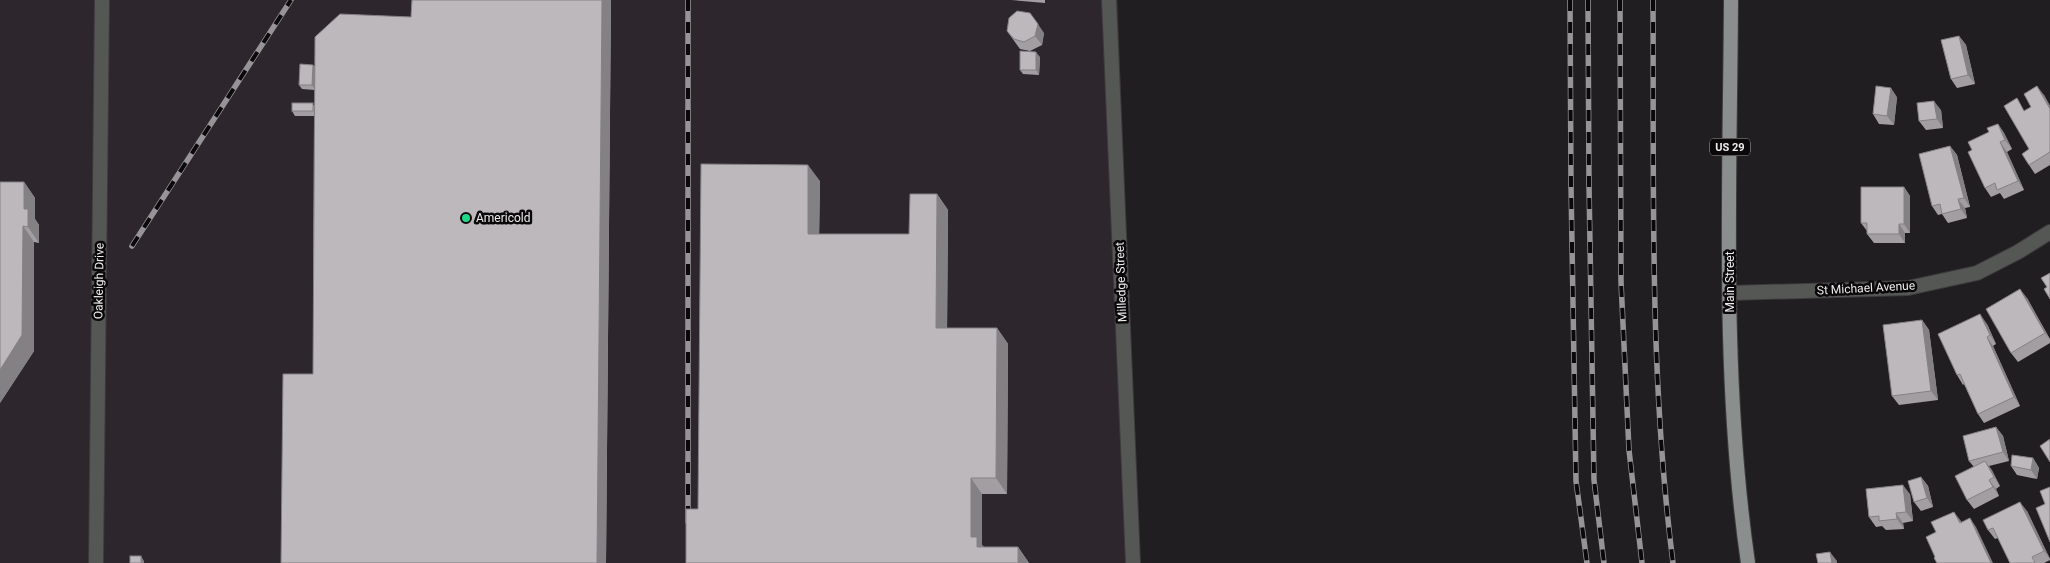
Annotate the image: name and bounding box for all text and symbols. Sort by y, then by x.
road number: US 29 [1710,138,1750,156]
place label: Americold [476,211,531,225]
marker: Americold [460,212,472,224]
street label: Milledge Street [1113,242,1129,322]
street label: Oakleigh Drive [91,243,107,319]
street label: Main Street [1723,251,1737,313]
street label: St Michael Avenue [1817,278,1915,298]

